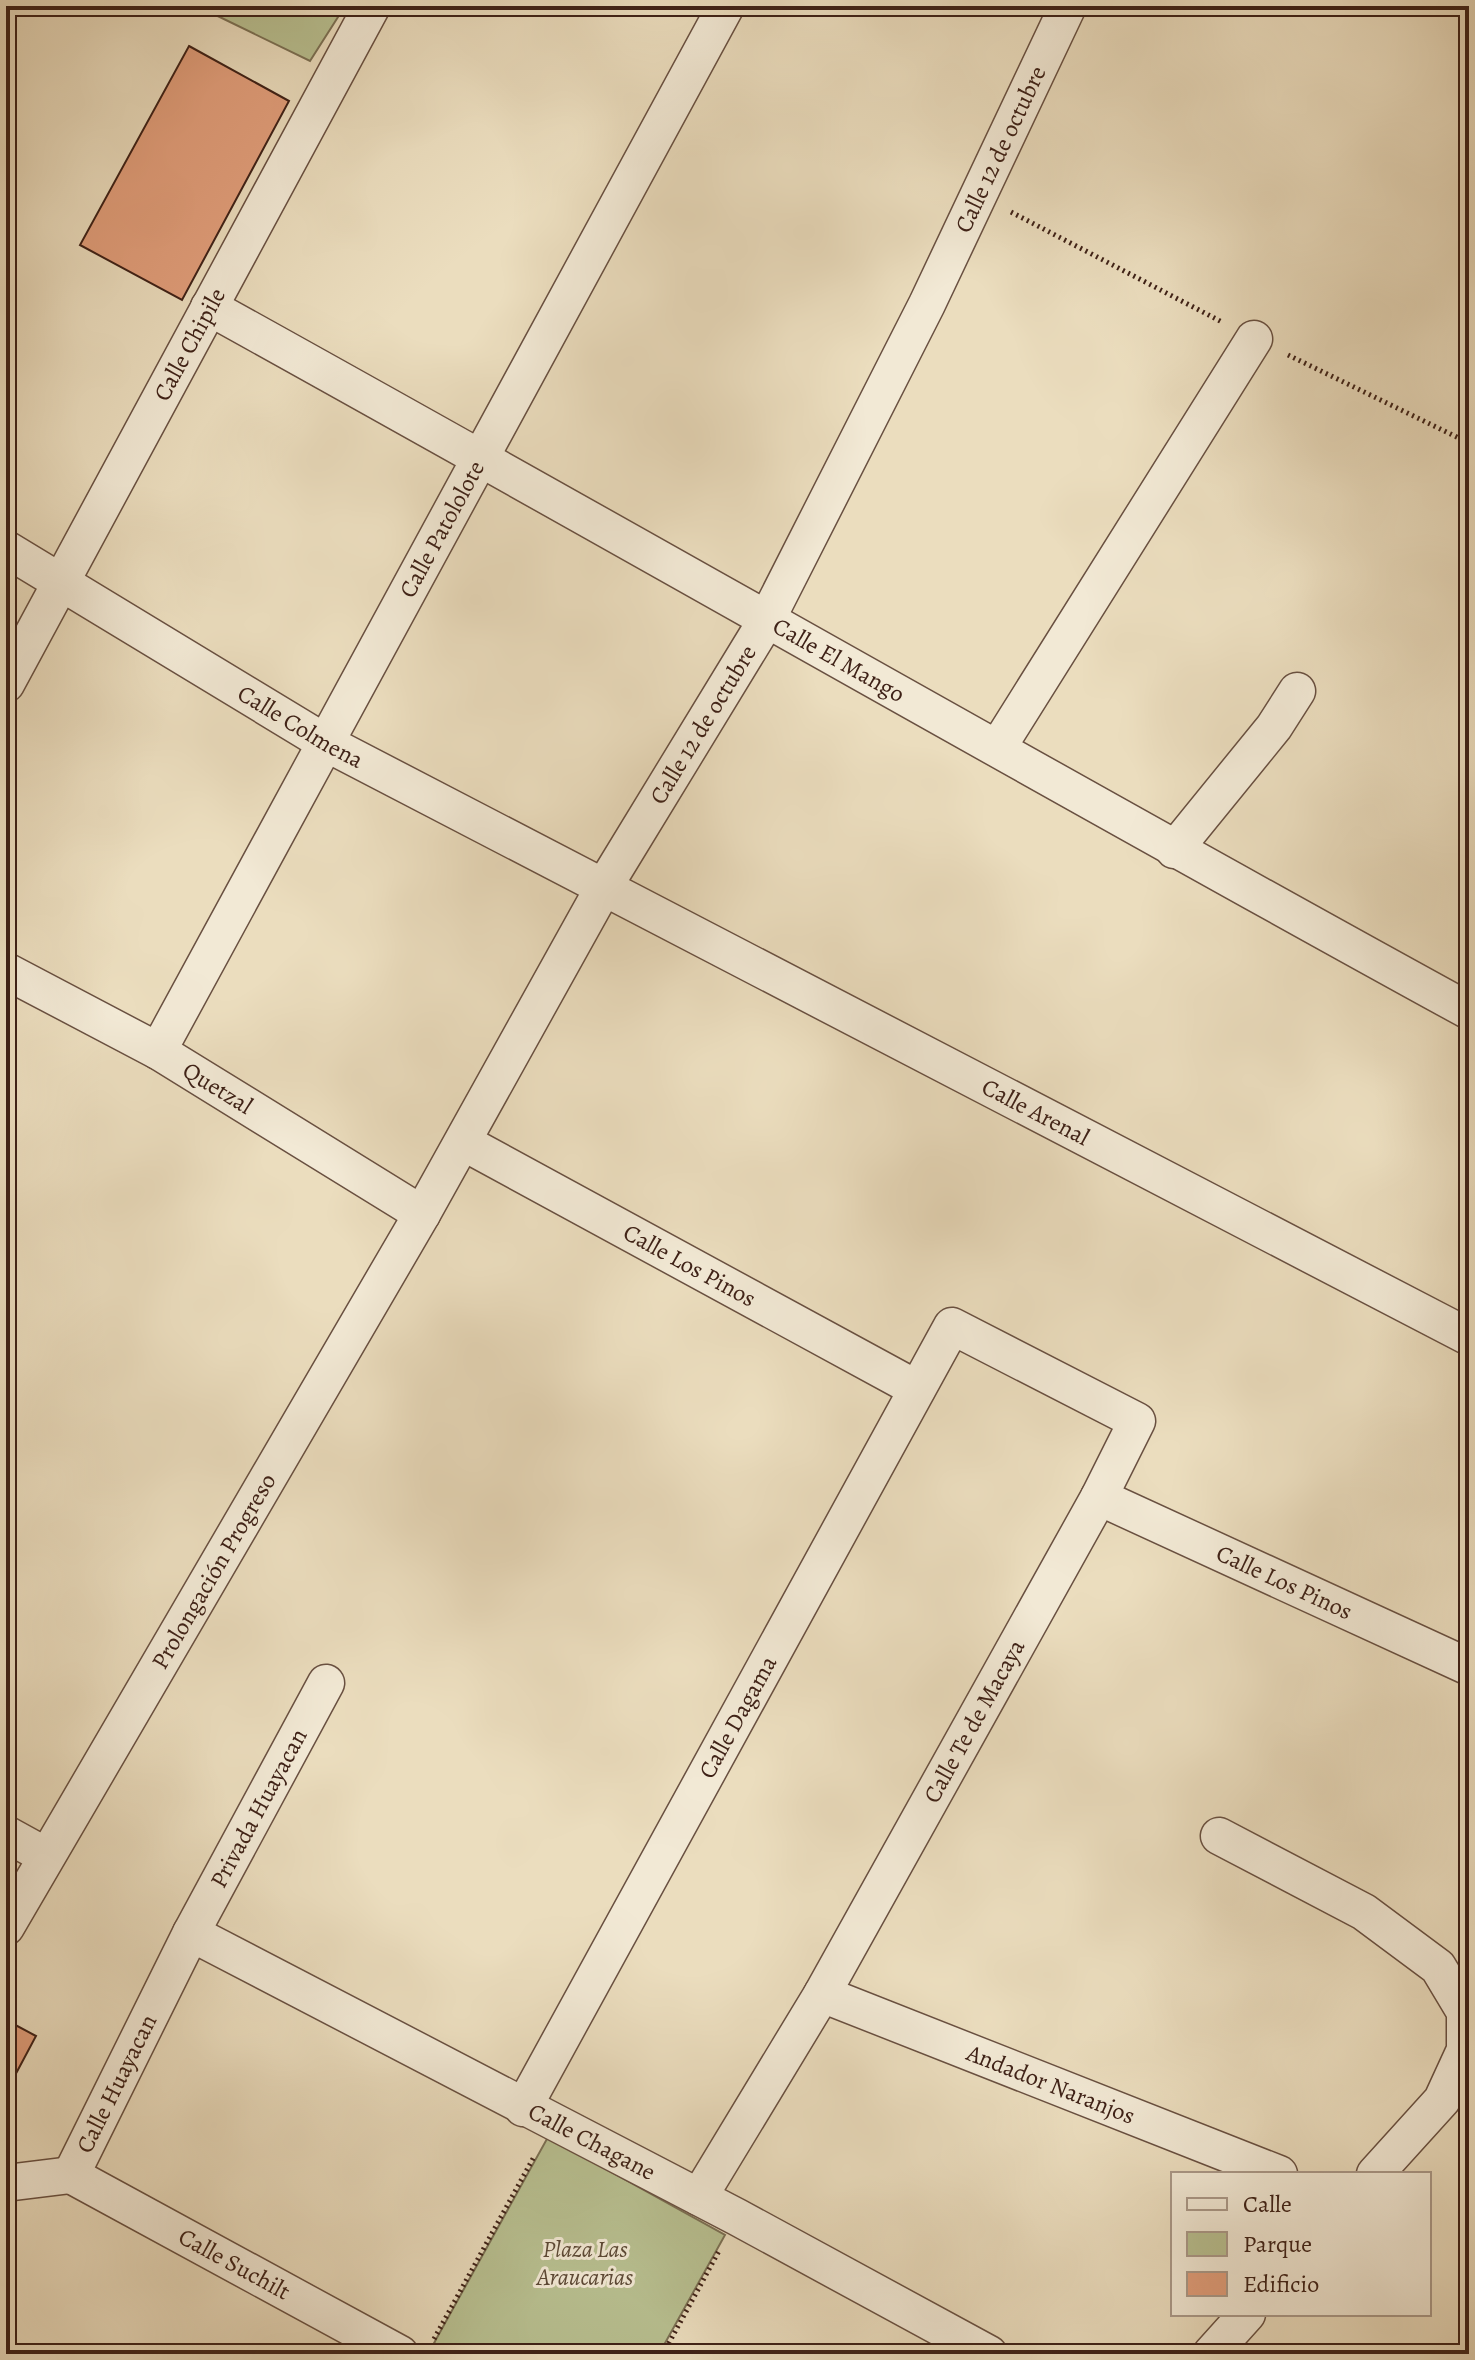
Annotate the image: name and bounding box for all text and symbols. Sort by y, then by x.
street label: Calle 12 de octubre [947,60,1053,238]
street label: Calle Chipile [146,282,233,407]
street label: Calle Patololote [391,455,492,603]
street label: Calle El Mango [767,610,911,710]
street label: Calle 12 de octubre [642,639,764,810]
street label: Calle Colmena [232,677,370,776]
street label: Quetzal [177,1054,259,1122]
street label: Calle Arenal [976,1071,1095,1153]
street label: Calle Los Pinos [618,1216,762,1314]
street label: Prolongación Progreso [144,1467,283,1675]
street label: Calle Los Pinos [1211,1537,1358,1627]
street label: Calle Te de Macaya [916,1633,1033,1809]
street label: Calle Dagama [691,1649,785,1784]
street label: Privada Huayacan [202,1723,315,1894]
street label: Calle Huayacan [68,2009,164,2158]
street label: Andador Naranjos [961,2036,1140,2132]
street label: Calle Chagane [523,2095,661,2188]
legend [1171,2172,1431,2316]
text: Calle [1243,2188,1292,2220]
street label: Calle Suchilt [173,2221,296,2307]
text: Parque [1243,2228,1312,2260]
park label: Plaza Las Araucarias [535,2233,633,2293]
text: Edificio [1243,2268,1319,2300]

